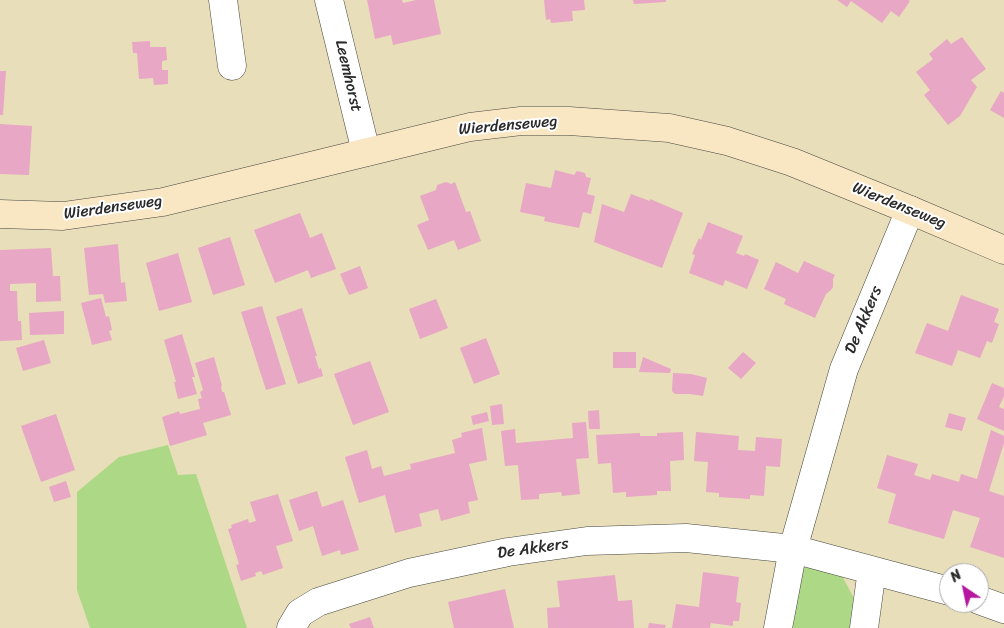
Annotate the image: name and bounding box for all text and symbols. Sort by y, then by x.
street label: Leemhorst [330,38,366,114]
street label: Wierdenseweg [458,112,558,140]
street label: Wierdenseweg [849,178,949,234]
street label: Wierdenseweg [62,192,164,224]
street label: De Akkers [841,283,887,357]
street label: De Akkers [496,535,570,563]
north arrow [939,563,989,613]
text: N [945,563,967,589]

